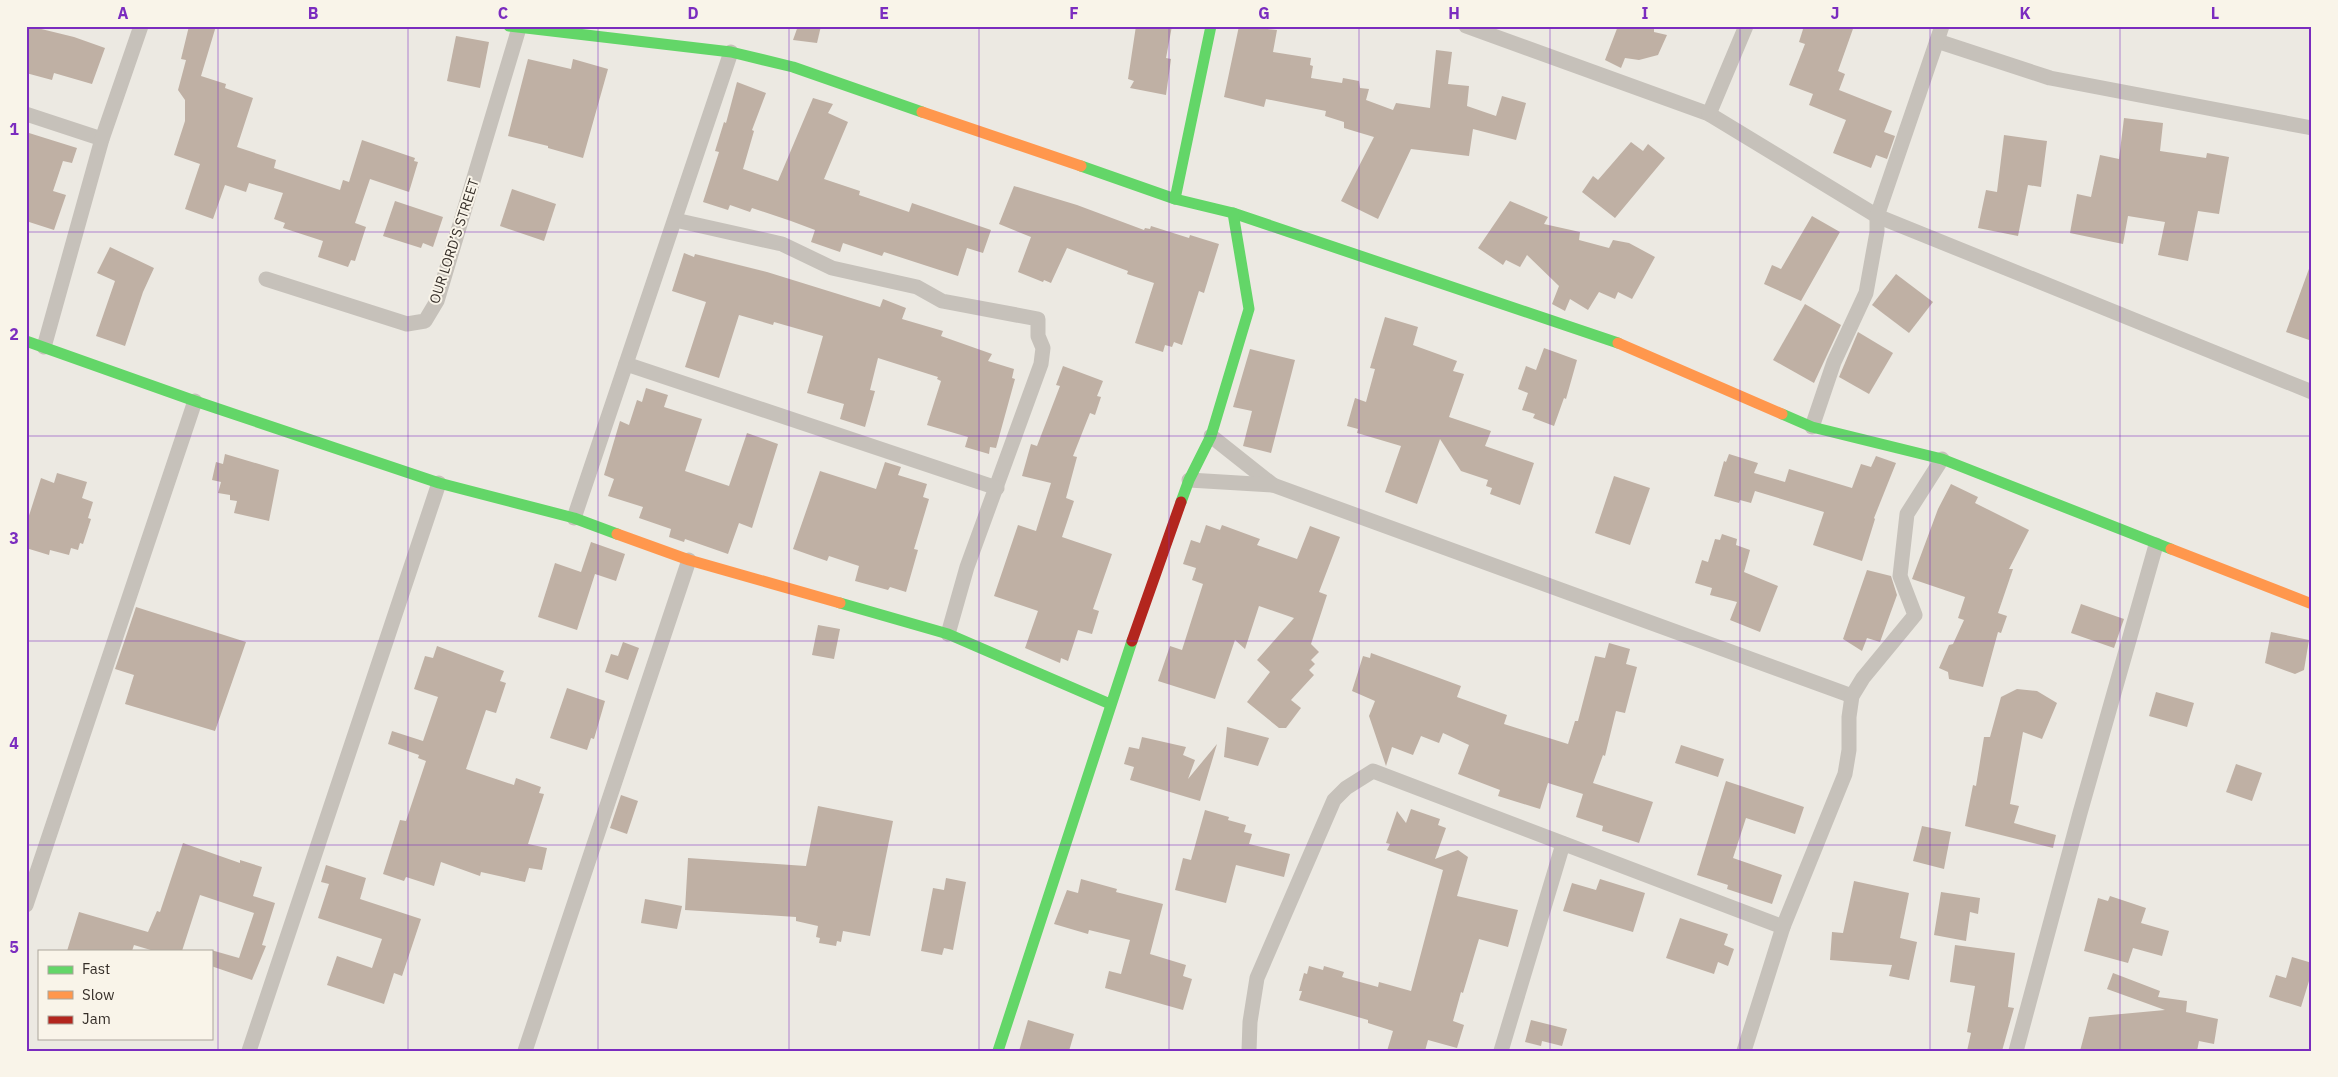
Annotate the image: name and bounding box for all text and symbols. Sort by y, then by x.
text: A [118,3,129,23]
text: B [308,3,319,23]
text: C [498,3,508,23]
text: D [687,3,699,23]
text: E [879,3,889,23]
text: F [1069,3,1079,23]
text: G [1258,3,1270,23]
text: H [1448,3,1460,23]
text: I [1642,3,1649,23]
text: J [1831,3,1839,23]
text: K [2019,3,2031,23]
text: L [2211,3,2219,23]
text: 1 [9,119,19,139]
street label: OUR LORD’S STREET [425,176,483,306]
text: 2 [9,324,19,344]
text: 3 [9,528,19,548]
text: 4 [9,733,19,753]
text: 5 [9,937,19,957]
legend [38,950,212,1040]
text: Fast [82,959,110,978]
text: Slow [82,985,115,1004]
text: Jam [82,1009,111,1028]

